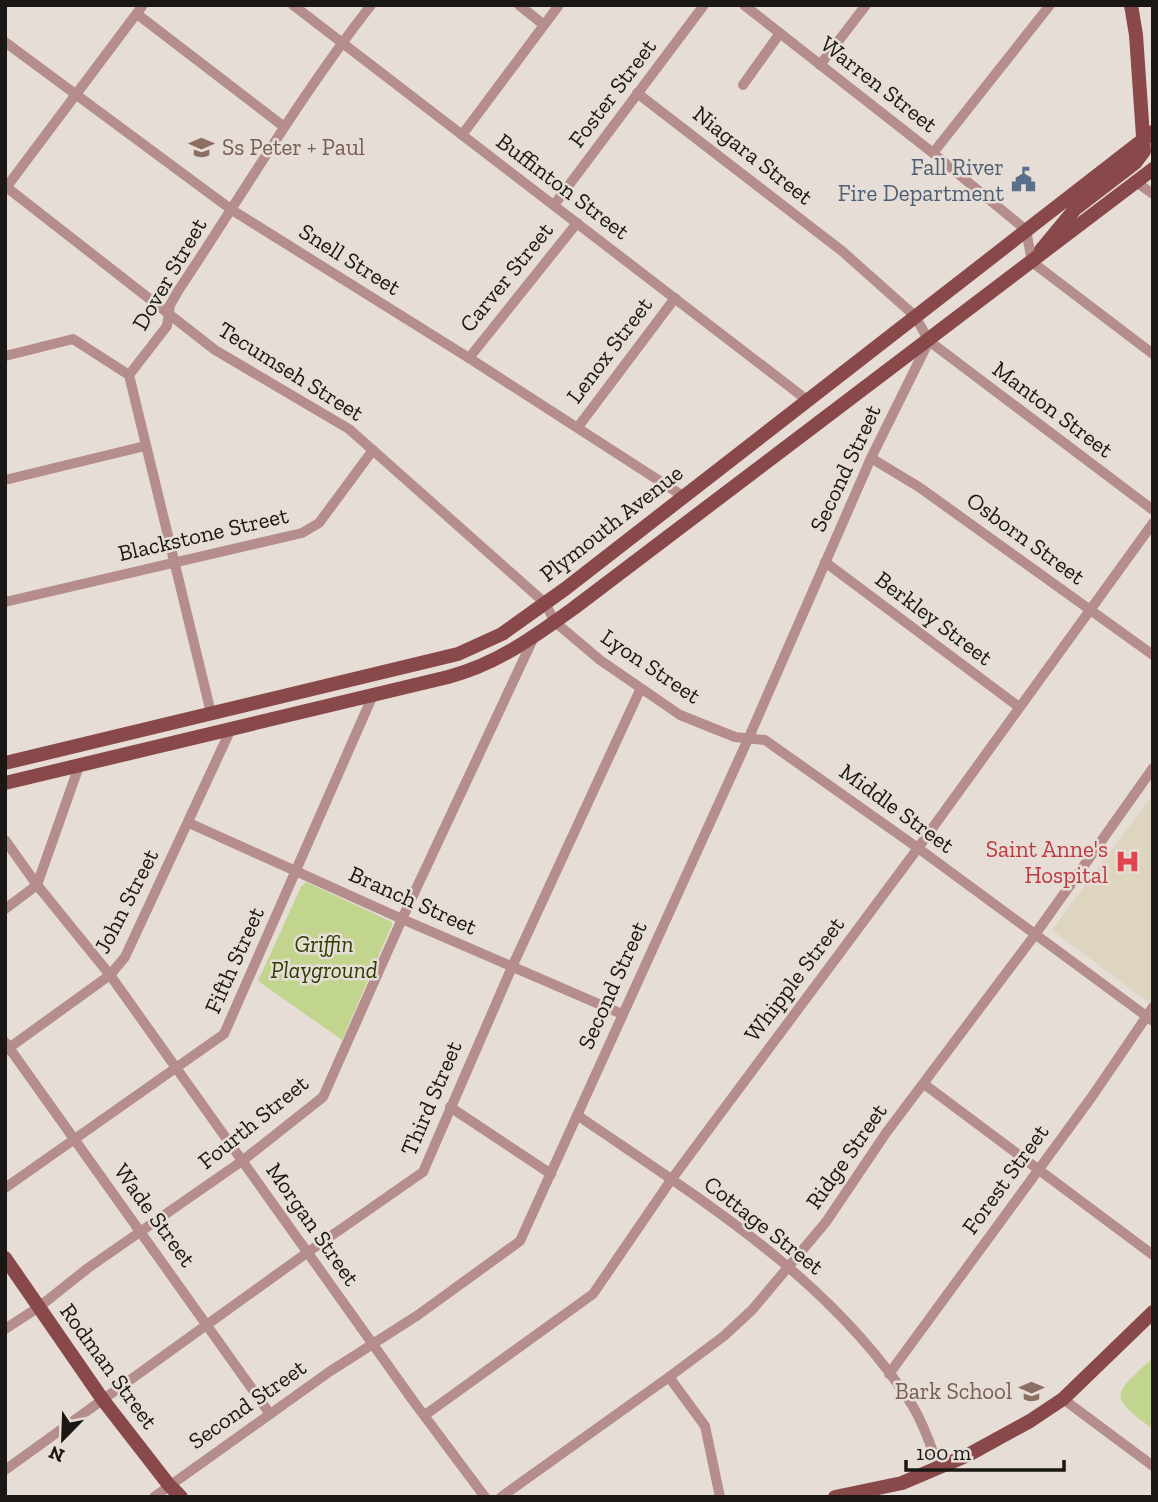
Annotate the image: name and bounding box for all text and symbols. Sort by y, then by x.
street label: Warren Street [815,30,943,139]
street label: Foster Street [562,33,662,153]
street label: Niagara Street [687,100,819,211]
street label: Buffinton Street [491,127,635,245]
school or university icon: Ss Peter + Paul [188,133,216,161]
place label: Ss Peter + Paul [222,133,365,161]
place label: Fall River Fire Department [838,153,1004,207]
public building icon: Fall River Fire Department [1010,166,1038,194]
street label: Dover Street [126,213,213,335]
street label: Carver Street [453,216,559,337]
street label: Snell Street [294,217,406,301]
street label: Lenox Street [560,291,658,409]
street label: Tecumseh Street [213,315,369,427]
street label: Manton Street [987,355,1119,464]
street label: Second Street [803,400,887,536]
street label: Plymouth Avenue [534,458,688,588]
street label: Osborn Street [961,486,1091,591]
street label: Blackstone Street [115,501,291,567]
street label: Berkley Street [870,565,999,672]
street label: Lyon Street [596,623,706,710]
street label: Middle Street [834,757,960,859]
place label: Saint Anne's Hospital [986,835,1108,889]
street label: John Street [88,844,164,958]
hospital icon: Saint Anne's Hospital [1114,848,1142,876]
street label: Branch Street [345,859,482,941]
street label: Fifth Street [198,902,270,1018]
street label: Whipple Street [738,911,850,1047]
street label: Second Street [571,916,653,1053]
park label: Griffin Playground [270,930,378,984]
street label: Third Street [394,1036,468,1159]
street label: Fourth Street [192,1069,314,1175]
street label: Ridge Street [799,1097,893,1214]
street label: Forest Street [956,1118,1055,1239]
street label: Morgan Street [260,1157,366,1291]
street label: Wade Street [108,1158,202,1272]
street label: Cottage Street [699,1170,830,1281]
street label: Rodman Street [54,1298,164,1435]
street label: Second Street [183,1353,312,1455]
place label: Bark School [895,1377,1012,1405]
school or university icon: Bark School [1018,1377,1046,1405]
north arrow [28,1404,98,1474]
scale bar [906,1428,1064,1472]
text: 100 m [916,1440,971,1465]
text: N [45,1441,68,1468]

